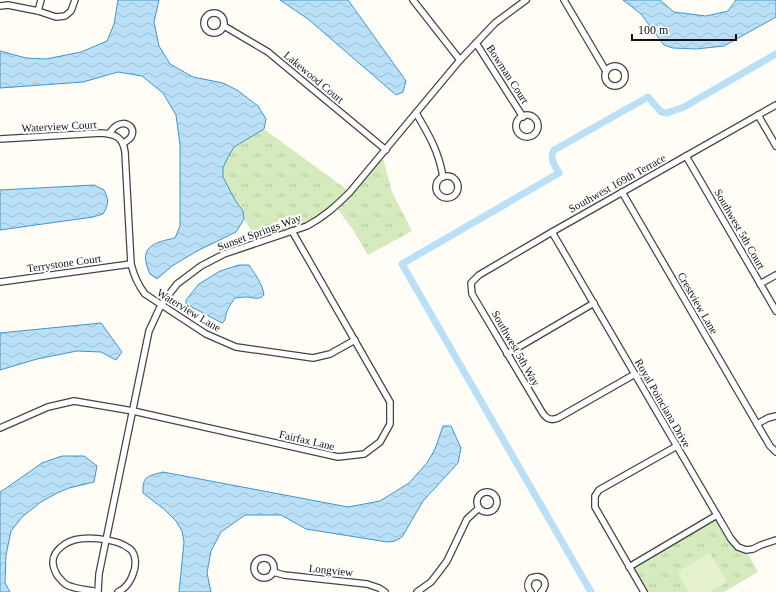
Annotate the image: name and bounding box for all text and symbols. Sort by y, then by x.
scale bar [632,16,736,42]
text: 100 m [638,23,669,37]
street label: Bowman Court [485,42,531,106]
street label: Lakewood Court [282,49,346,105]
street label: Waterview Court [21,118,97,134]
street label: Southwest 169th Terrace [566,151,668,215]
street label: Southwest 5th Court [712,187,768,271]
street label: Sunset Springs Way [216,211,303,253]
street label: Terrystone Court [26,252,102,274]
street label: Crestview Lane [675,270,721,336]
street label: Waterview Lane [155,286,223,334]
street label: Southwest 5th Way [490,308,543,388]
street label: Royal Poinciana Drive [633,357,693,449]
street label: Fairfax Lane [278,428,336,452]
street label: Longview [308,562,354,578]

